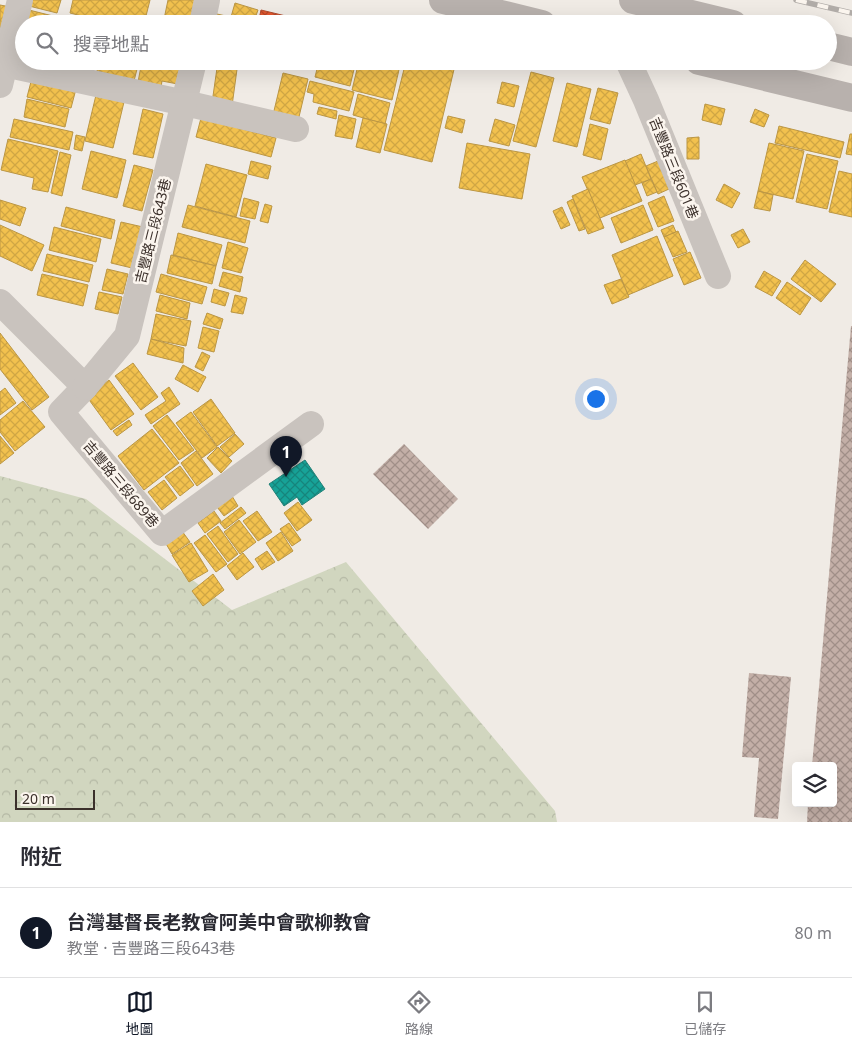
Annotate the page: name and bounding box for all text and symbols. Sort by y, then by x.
search box [15,15,837,70]
icon: search [33,29,61,57]
text: 搜尋地點 [73,31,149,57]
street label: 吉豐路三段601巷 [645,114,704,221]
street label: 吉豐路三段643巷 [130,176,175,286]
your location [583,386,609,412]
street label: 吉豐路三段689巷 [79,436,163,531]
pin: 1 [270,436,302,477]
map controls [792,762,837,807]
button: layers [792,762,837,807]
scale bar [15,787,95,810]
text: 20 m [22,789,55,808]
text: 附近 [20,842,62,870]
text: 台灣基督長老教會阿美中會歌柳教會 [67,909,371,935]
text: 1 [31,922,41,944]
text: 80 m [795,922,832,944]
text: 教堂 · 吉豐路三段643巷 [67,937,235,959]
tab: 地圖 [126,988,154,1038]
tab: 路線 [405,988,433,1038]
tab: 已儲存 [684,988,726,1038]

